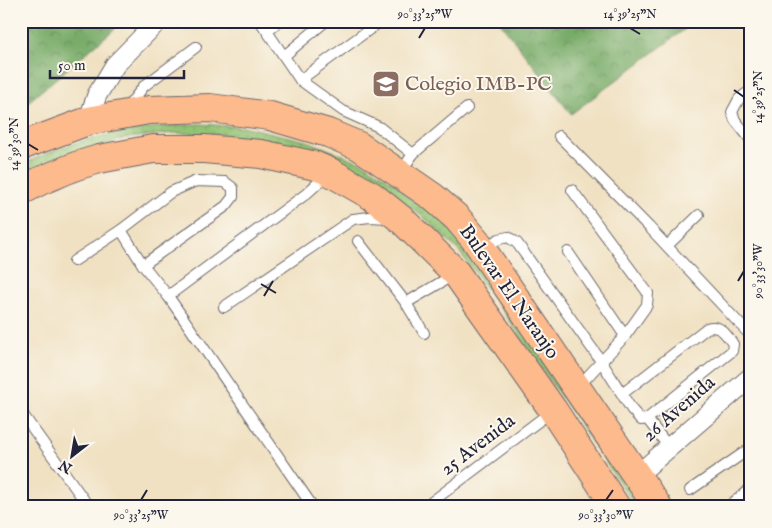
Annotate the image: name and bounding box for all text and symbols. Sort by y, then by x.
text: 90°33'25"W [397,7,453,22]
text: 14°39'25"N [603,7,657,22]
scale bar [50,48,184,80]
text: 50 m [58,56,86,75]
school or university icon: Colegio IMB-PC [371,69,401,99]
text: 14°39'25"N [751,70,766,124]
place label: Colegio IMB-PC [405,72,552,97]
text: 14°39'30"N [7,116,22,171]
street label: Bulevar El Naranjo [453,220,565,364]
text: 90°33'30"W [751,243,766,300]
street label: 26 Avenida [637,370,721,447]
street label: 25 Avenida [436,409,521,481]
north arrow [48,430,98,480]
text: N [56,455,77,478]
text: 90°33'25"W [113,508,169,523]
text: 90°33'30"W [578,508,634,523]

